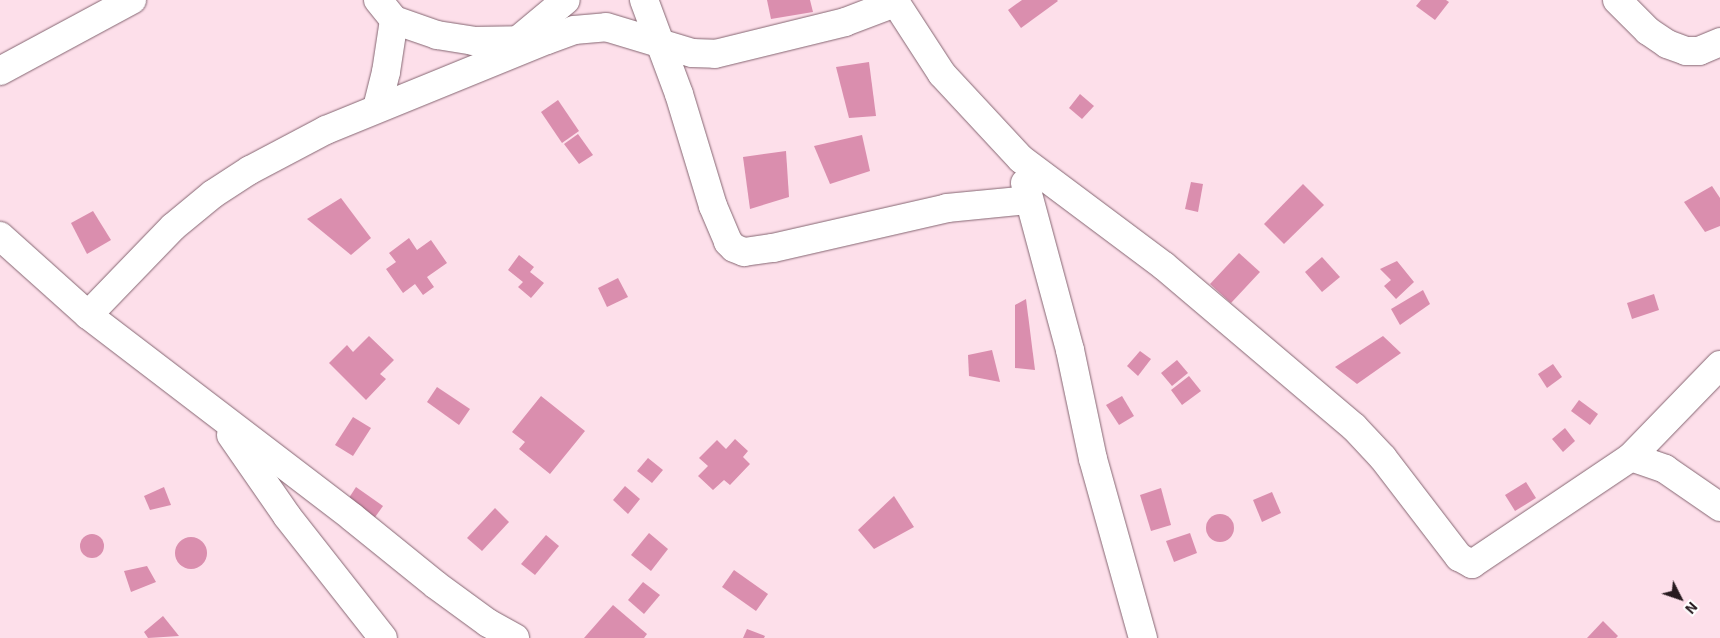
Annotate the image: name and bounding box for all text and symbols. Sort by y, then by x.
north arrow [1655,573,1705,623]
text: N [1682,599,1701,618]

